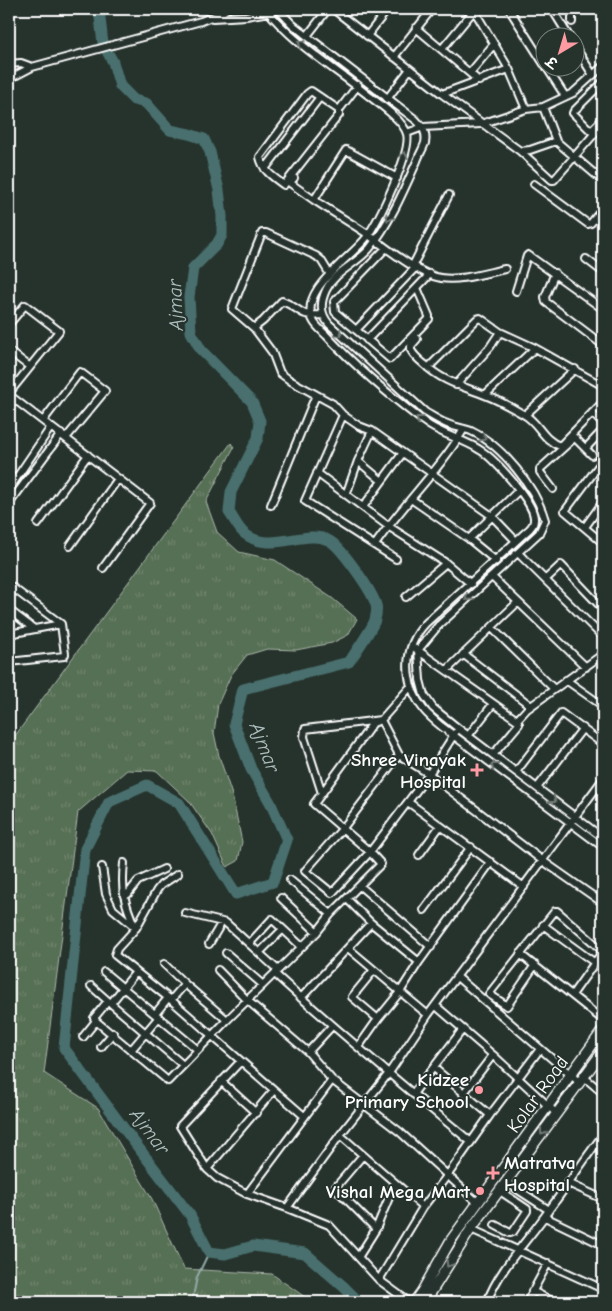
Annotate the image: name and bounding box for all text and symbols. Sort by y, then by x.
north arrow [534,28,584,78]
one-way arrow [298,40,307,48]
text: उ [542,51,563,73]
one-way arrow [399,151,409,159]
one-way arrow [385,213,395,222]
water label: Ajmar [163,278,188,332]
one-way arrow [334,328,343,337]
one-way arrow [416,416,425,424]
one-way arrow [478,432,487,442]
one-way arrow [465,592,474,601]
water label: Ajmar [244,718,285,776]
place label: Shree Vinayak Hospital [351,749,467,793]
marker: Shree Vinayak Hospital [470,763,484,777]
one-way arrow [490,763,500,772]
one-way arrow [547,794,556,802]
street label: Kolar Road [503,1052,573,1137]
place label: Kidzee Primary School [345,1069,469,1113]
marker: Kidzee Primary School [473,1084,485,1096]
water label: Ajmar [124,1103,175,1160]
one-way arrow [540,1126,549,1136]
place label: Matratva Hospital [504,1152,576,1196]
marker: Matratva Hospital [486,1166,500,1180]
place label: Vishal Mega Mart [326,1181,471,1203]
marker: Vishal Mega Mart [474,1185,486,1197]
one-way arrow [445,1259,455,1268]

